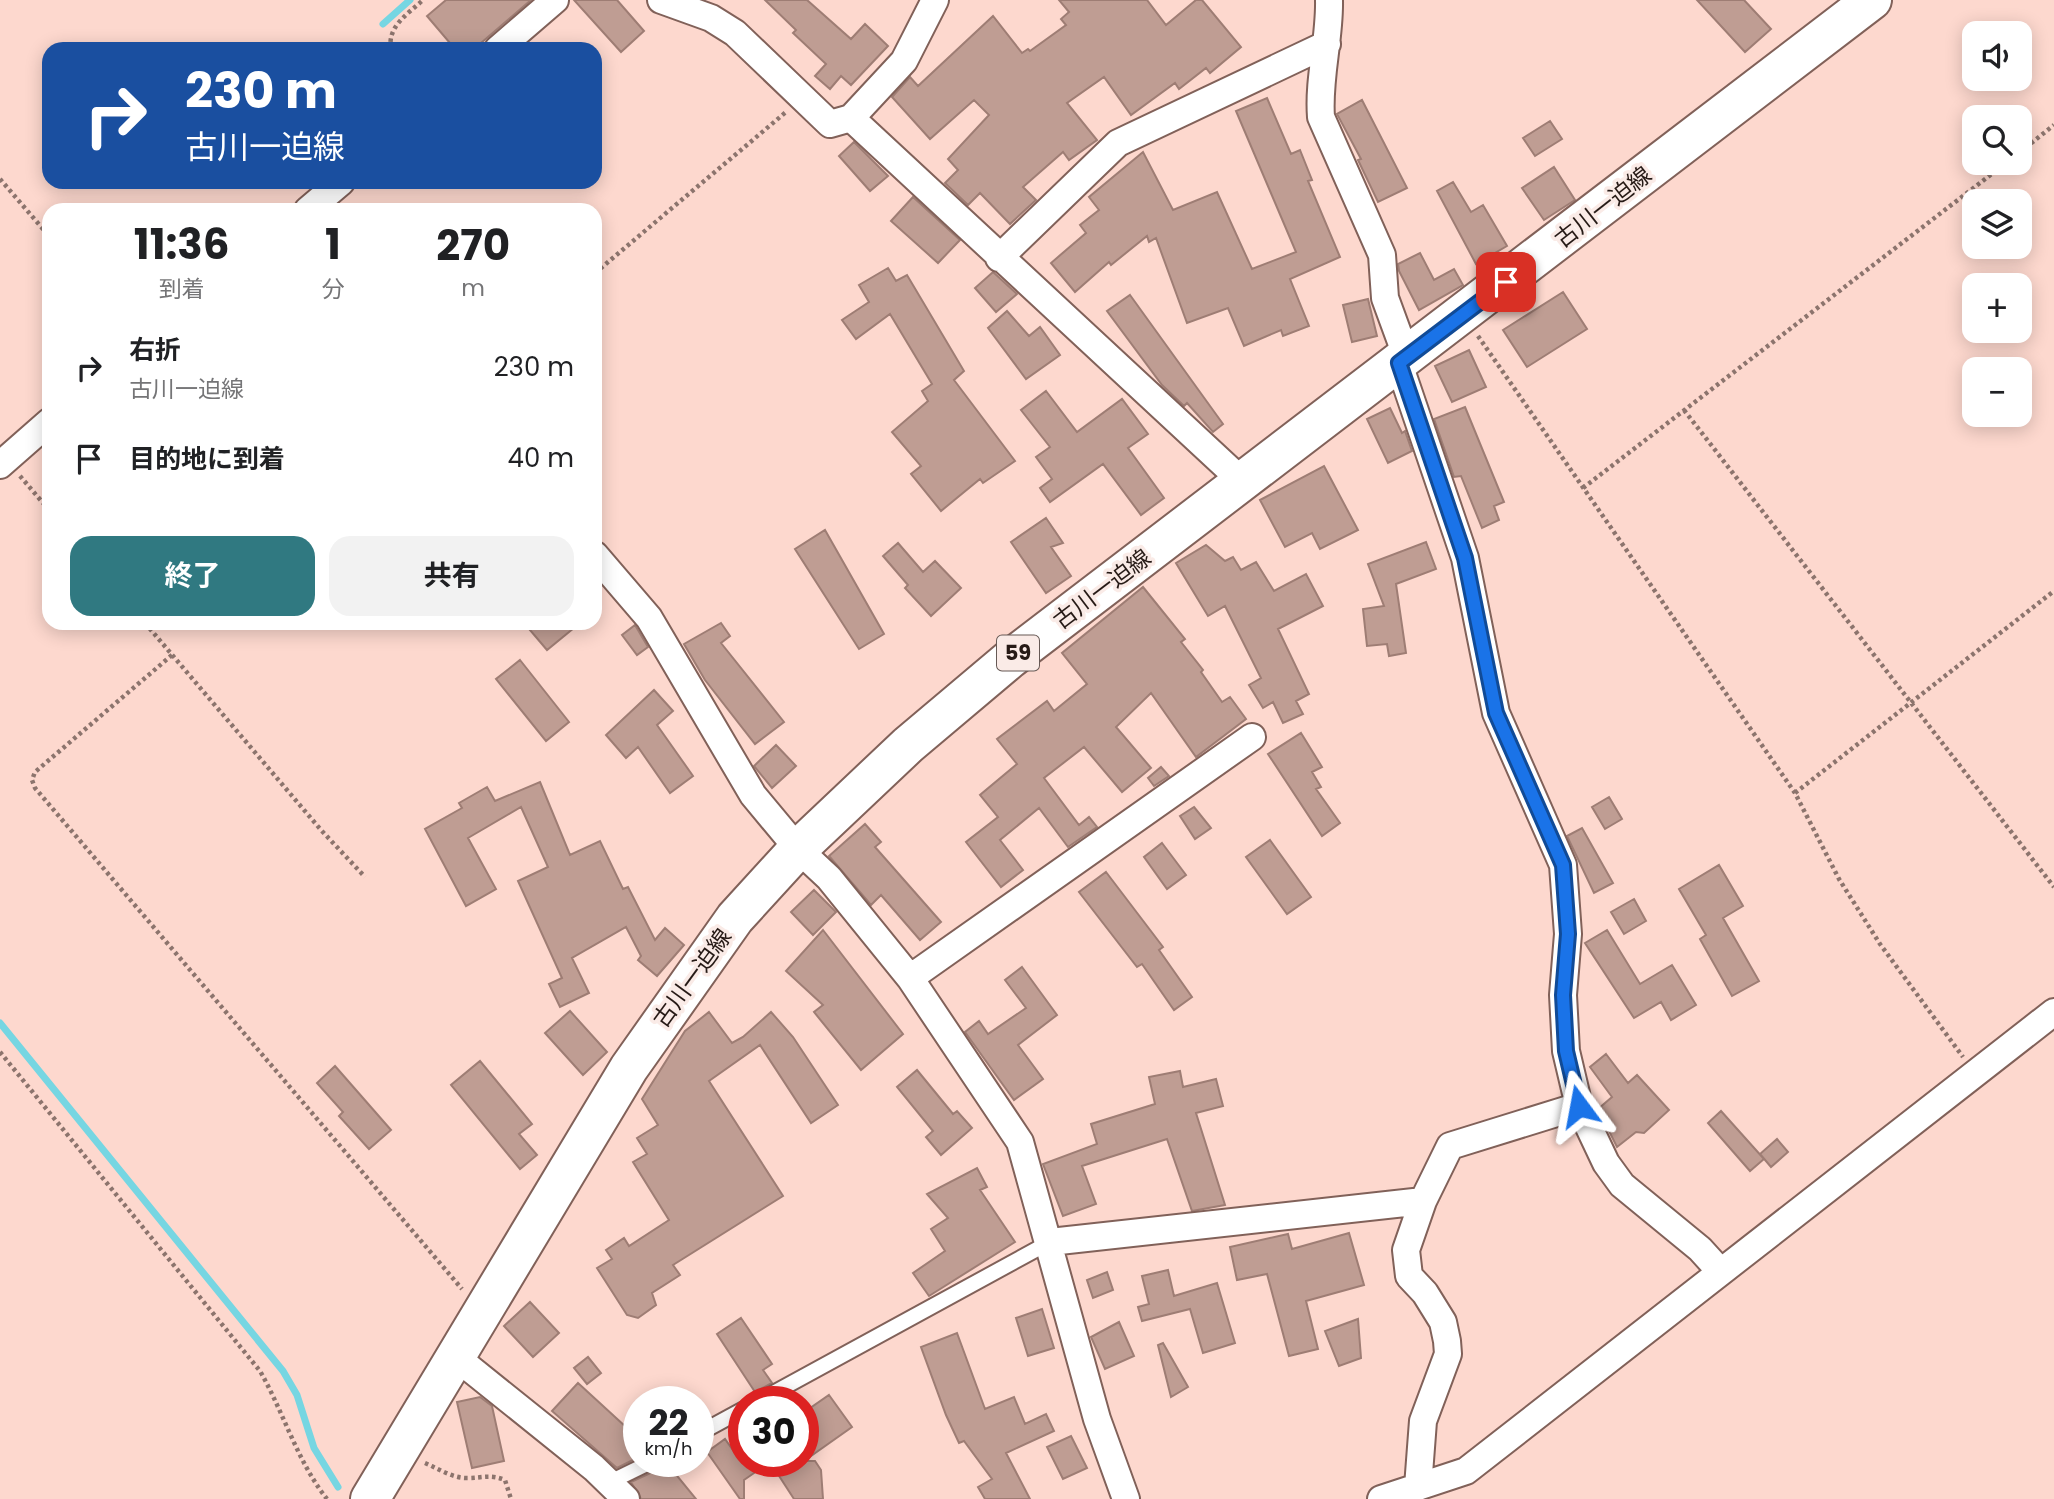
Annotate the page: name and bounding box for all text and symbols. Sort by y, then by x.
map controls [1962,21,2032,427]
button: sound [1962,21,2032,91]
text: 230 m [185,57,337,125]
icon: right [70,70,161,161]
button: search [1962,105,2032,175]
text: 古川一迫線 [185,124,345,169]
street label: 古川一迫線 [1548,159,1658,255]
button: layers [1962,189,2032,259]
text: 11:36 [134,215,230,274]
text: 1 [325,215,341,274]
text: 270 [436,216,510,275]
pin [1476,252,1536,312]
icon: arrive [1487,263,1525,301]
text: m [461,272,485,304]
text: 到着 [159,273,205,305]
text: 分 [321,273,344,305]
button: + [1962,273,2032,343]
text: 右折 [129,332,181,368]
icon: right [70,349,108,387]
text: 230 m [494,349,574,385]
button: − [1962,357,2032,427]
text: 古川一迫線 [129,373,244,405]
icon: arrive [70,440,108,478]
text: 40 m [508,440,574,476]
text: 目的地に到着 [129,441,285,477]
button: 終了 [70,536,315,616]
button: 共有 [329,536,574,616]
street label: 古川一迫線 [1046,542,1158,636]
road number: 59 [997,636,1039,670]
street label: 古川一迫線 [645,922,739,1034]
position arrow [1542,1069,1616,1143]
speed limit sign: 30 [728,1386,819,1477]
text: 22 [649,1398,688,1447]
text: km/h [645,1436,692,1461]

